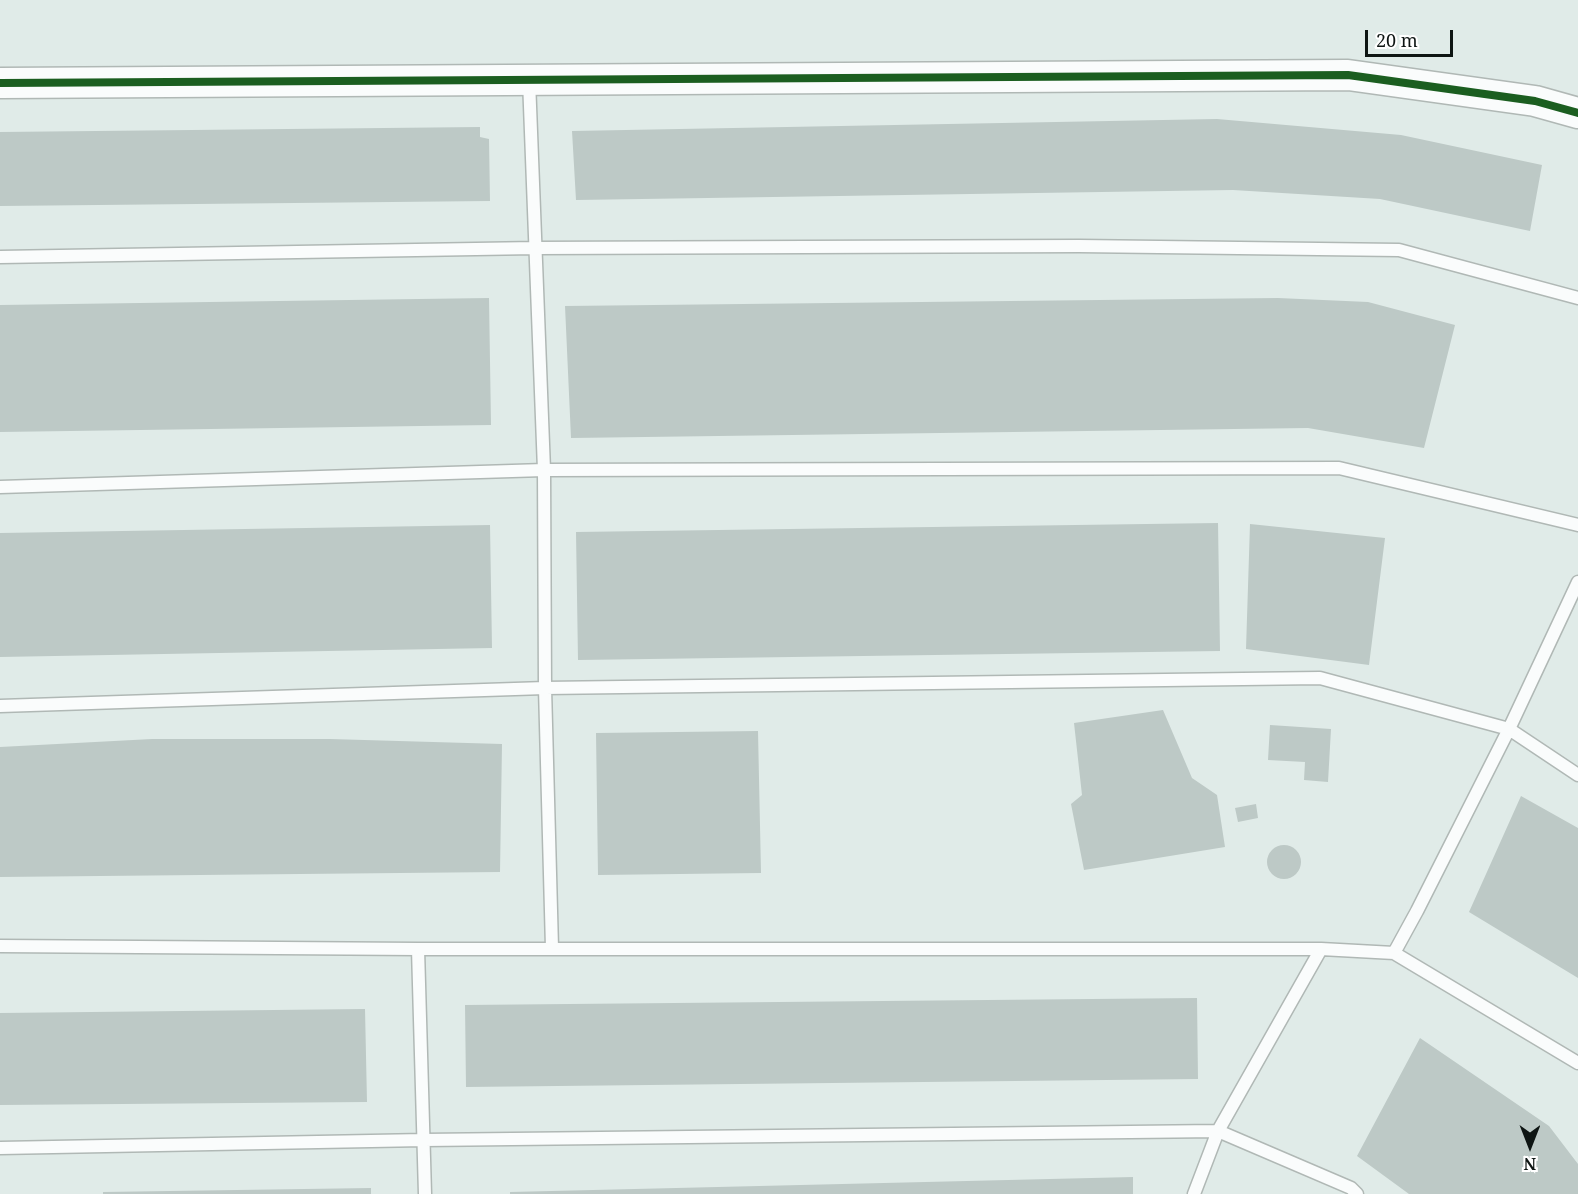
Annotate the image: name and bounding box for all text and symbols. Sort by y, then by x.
scale bar [1368,18,1456,56]
text: 20 m [1376,28,1418,52]
north arrow [1500,1116,1560,1176]
text: N [1524,1153,1536,1175]

